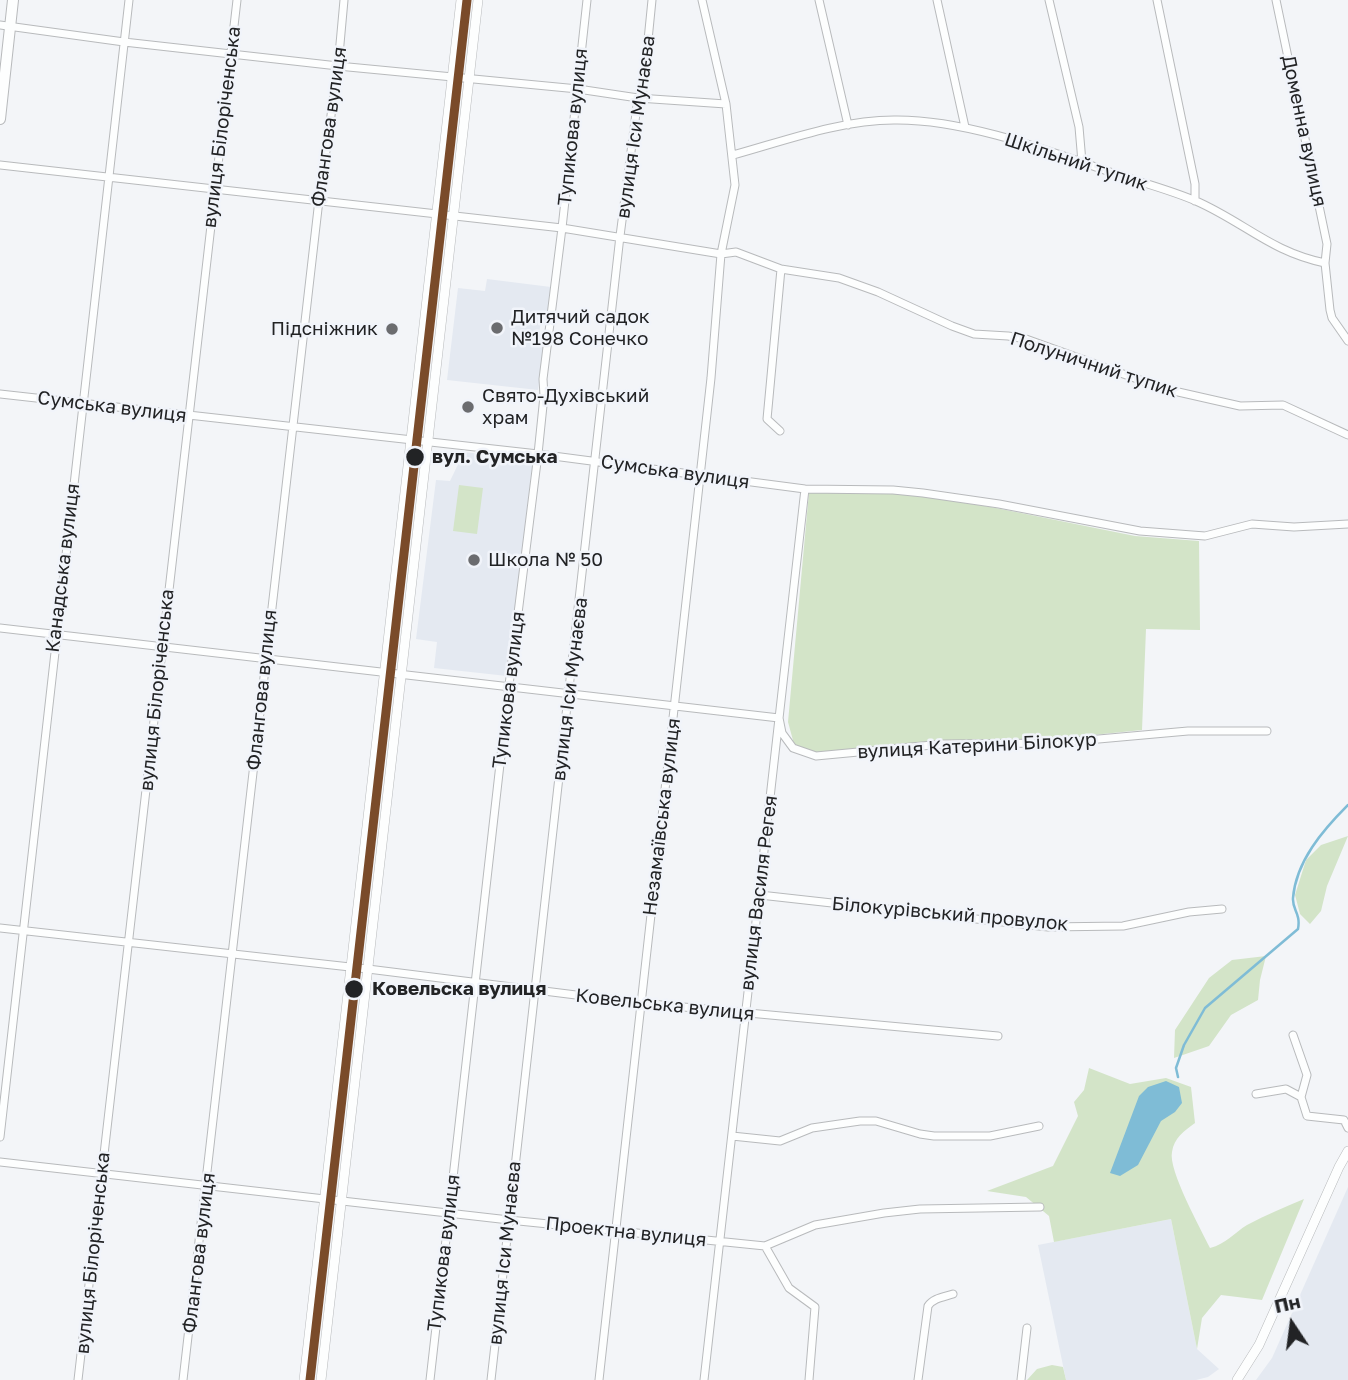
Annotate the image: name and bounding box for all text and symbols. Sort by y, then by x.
street label: вулиця Білоріченська [198,25,246,229]
street label: вулиця Іси Мунаєва [612,34,660,220]
street label: Флангова вулиця [306,45,352,209]
street label: Тупикова вулиця [553,47,593,207]
street label: Доменна вулиця [1277,53,1331,209]
street label: Шкільний тупик [1001,128,1151,196]
place label: Дитячий садок №198 Сонечко [511,306,650,350]
place label: Підсніжник [271,318,378,340]
marker: Дитячий садок №198 Сонечко [489,320,505,336]
marker: Підсніжник [384,321,400,337]
street label: Полуничний тупик [1007,327,1181,403]
place label: Свято-Духівський храм [482,385,649,429]
street label: Сумська вулиця [36,387,188,427]
marker: Свято-Духівський храм [460,399,476,415]
marker: вул. Сумська [404,446,426,468]
place label: вул. Сумська [432,446,558,468]
street label: Сумська вулиця [599,450,751,494]
street label: Канадська вулиця [41,482,85,654]
place label: Школа № 50 [488,549,603,571]
marker: Школа № 50 [466,552,482,568]
street label: вулиця Білоріченська [135,588,179,792]
street label: вулиця Іси Мунаєва [547,596,593,782]
street label: Флангова вулиця [242,609,282,771]
street label: Тупикова вулиця [488,610,530,770]
street label: Незамаївська вулиця [639,717,685,917]
street label: вулиця Катерини Білокур [857,728,1097,764]
street label: вулиця Василя Регея [736,794,782,992]
street label: Білокурівський провулок [831,892,1069,936]
marker: Ковельска вулиця [343,978,365,1000]
place label: Ковельска вулиця [372,978,546,1000]
street label: Ковельська вулиця [574,984,756,1026]
street label: вулиця Білоріченська [71,1151,115,1355]
street label: вулиця Іси Мунаєва [484,1160,526,1346]
street label: Флангова вулиця [178,1171,220,1335]
street label: Тупикова вулиця [423,1173,465,1333]
street label: Проектна вулиця [544,1212,708,1252]
north arrow [1257,1289,1327,1359]
text: Пн [1272,1289,1302,1317]

